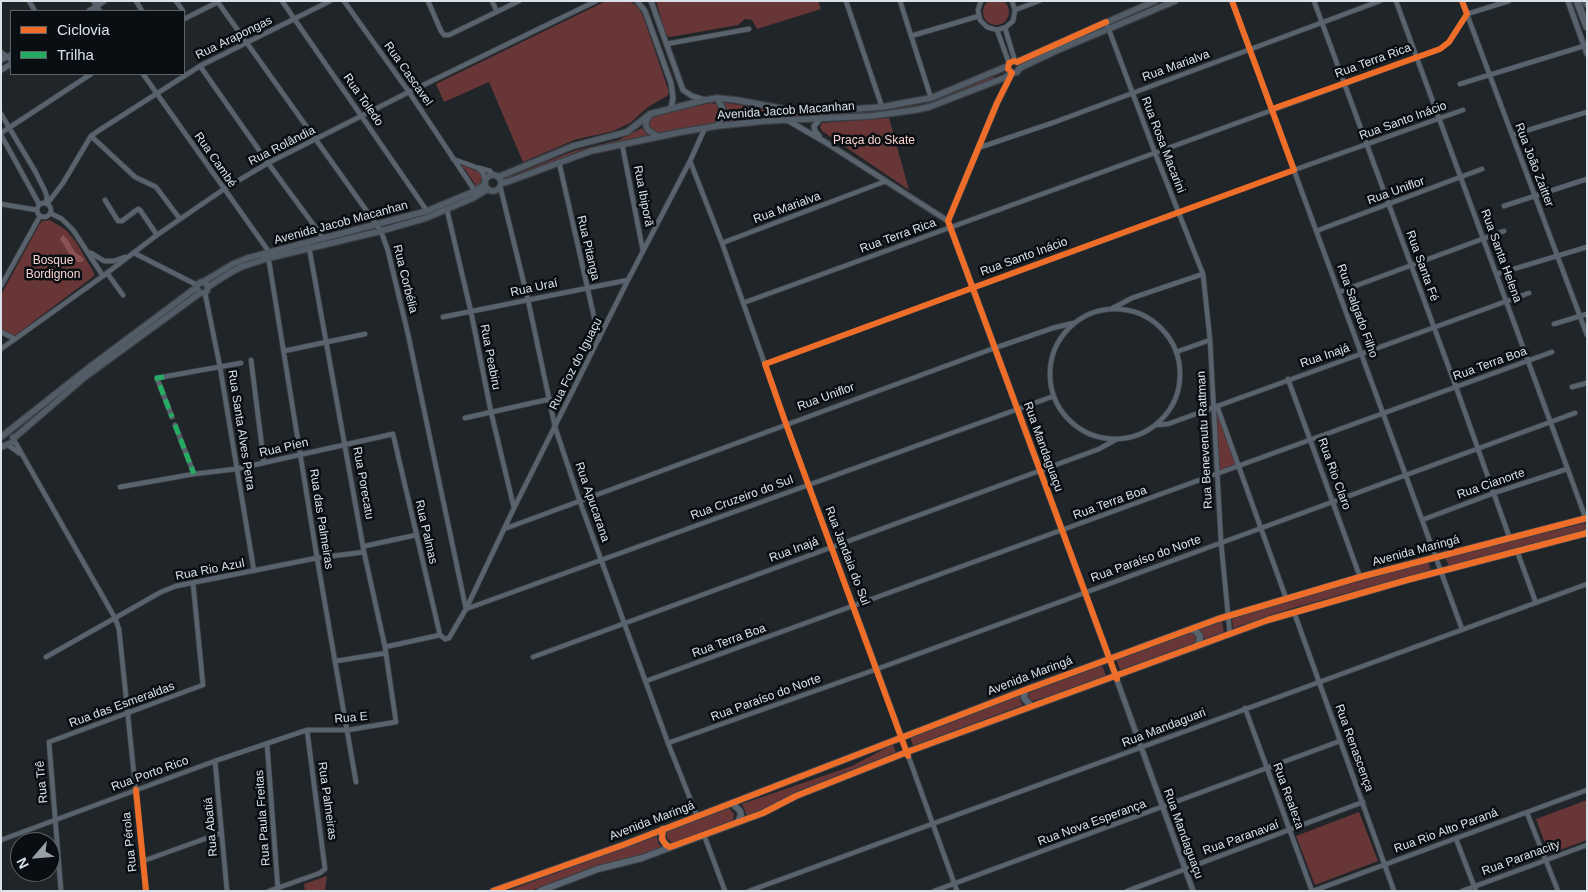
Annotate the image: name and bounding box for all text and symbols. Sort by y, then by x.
legend [10,10,185,75]
street label: Rua Arapongas [193,13,275,63]
text: Ciclovia [57,21,110,38]
street label: Rua Cascavel [381,39,435,109]
street label: Rua Terra Rica [1333,41,1413,81]
text: Trilha [57,46,94,63]
street label: Rua Marialva [1140,47,1212,85]
street label: Rua Toledo [340,71,386,129]
street label: Rua Rosa Macarini [1138,95,1188,195]
street label: Rua Santo Inácio [1357,98,1449,144]
street label: Avenida Jacob Macanhan [717,99,855,123]
street label: Rua João Zaitter [1511,121,1557,209]
street label: Rua Rolândia [246,123,318,169]
street label: Rua Cambé [191,130,239,190]
park label: Praça do Skate [833,134,915,148]
street label: Rua Ibiporã [630,164,656,228]
street label: Rua Uniflor [1365,174,1427,208]
street label: Rua Marialva [751,189,823,227]
street label: Avenida Jacob Macanhan [273,198,409,248]
street label: Rua Santa Helena [1477,207,1525,305]
street label: Rua Pitanga [574,214,602,282]
street label: Rua Terra Rica [858,216,938,256]
street label: Rua Santa Fé [1403,229,1441,303]
street label: Rua Santo Inácio [978,234,1070,280]
street label: Rua Corbélia [390,243,420,315]
park label: Bosque Bordignon [26,254,80,282]
street label: Rua Salgado Filho [1333,262,1381,360]
street label: Rua Uraí [509,276,559,300]
street label: Rua Foz do Iguaçu [547,316,605,412]
street label: Rua Peabiru [477,323,503,391]
street label: Rua Inajá [1298,341,1352,371]
street label: Rua Terra Boa [1451,344,1529,384]
street label: Rua Santa Alves Petra [224,369,258,491]
street label: Rua Benevenutu Rattman [1194,371,1216,509]
street label: Rua Uniflor [795,380,857,414]
street label: Rua Mandaguaçu [1020,400,1066,494]
street label: Rua Píen [258,435,310,461]
street label: Rua Rio Claro [1314,436,1354,512]
street label: Rua Porecatu [350,446,376,520]
street label: Rua Apucarana [572,460,612,544]
street label: Rua Cianorte [1455,466,1527,502]
street label: Rua das Palmeiras [306,468,336,570]
street label: Rua Cruzeiro do Sul [689,473,795,523]
street label: Rua Terra Boa [1071,483,1149,523]
street label: Rua Palmas [412,499,440,565]
street label: Rua Jandaia do Sul [822,505,872,607]
street label: Rua Paraíso do Norte [1089,532,1203,586]
street label: Avenida Maringá [1371,532,1461,570]
street label: Rua Inajá [767,534,821,566]
street label: Rua Rio Azul [174,556,246,584]
street label: Rua Terra Boa [690,621,768,661]
street label: Avenida Maringá [985,653,1075,699]
street label: Rua Paraíso do Norte [709,671,823,725]
street label: Rua das Esmeraldas [67,679,177,731]
street label: Rua Renascença [1331,702,1377,794]
street label: Rua Mandaguari [1120,705,1208,751]
street label: Rua E [334,709,368,727]
street label: Rua Porto Rico [109,753,191,795]
street label: Rua Trê [33,760,51,804]
street label: Rua Palmeiras [314,761,340,841]
street label: Rua Realeza [1269,761,1307,831]
street label: Rua Paula Freitas [252,770,274,866]
street label: Rua Mandaguaçu [1160,787,1206,881]
street label: Rua Abatiá [201,797,221,857]
street label: Rua Nova Esperança [1036,797,1148,849]
street label: Avenida Maringá [607,798,697,844]
street label: Rua Rio Alto Paraná [1392,806,1500,856]
street label: Rua Pérola [120,811,140,873]
street label: Rua Paranavaí [1201,818,1281,858]
north arrow [10,832,60,882]
street label: Rua Paranacity [1480,837,1562,879]
text: N [13,855,32,871]

